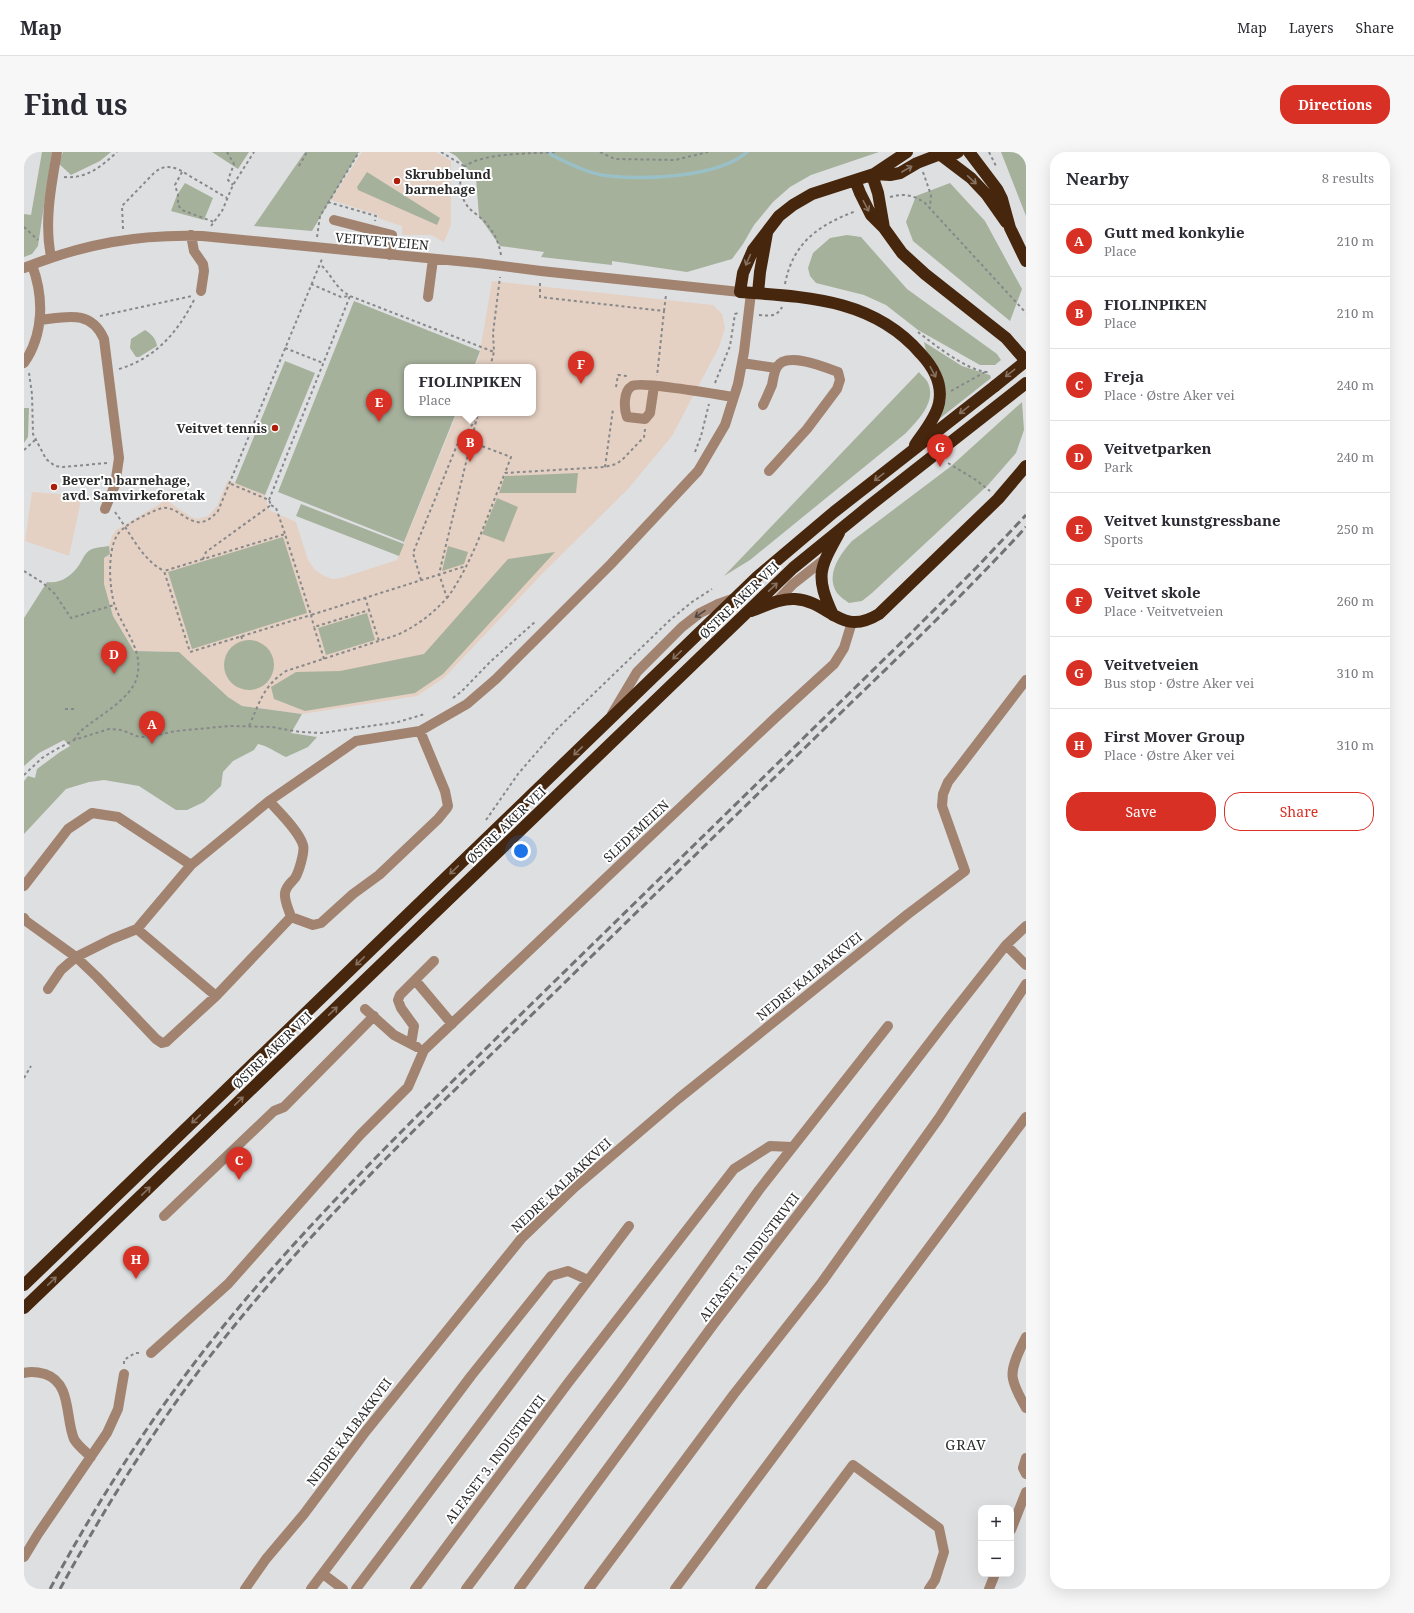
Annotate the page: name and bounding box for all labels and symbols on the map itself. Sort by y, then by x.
one-way arrow [901,164,913,172]
place label: Skrubbelund barnehage [405,165,492,198]
marker: Skrubbelund barnehage [392,176,402,186]
one-way arrow [967,176,978,185]
one-way arrow [863,200,871,212]
street label: VEITVETVEIEN [334,228,430,254]
one-way arrow [744,253,751,265]
pin: F [568,351,594,384]
one-way arrow [930,366,938,378]
one-way arrow [1005,369,1016,378]
pin: E [366,389,392,422]
one-way arrow [958,406,969,414]
place label: Veitvet tennis [177,419,267,437]
marker: Veitvet tennis [270,423,280,433]
pin: B [457,429,483,462]
pin: G [927,434,953,467]
place label: Bever'n barnehage, avd. Samvirkeforetak [62,471,206,504]
one-way arrow [873,473,884,481]
marker: Bever'n barnehage, avd. Samvirkeforetak [49,482,59,492]
street label: ØSTRE AKER VEI [695,557,783,643]
one-way arrow [767,583,777,592]
one-way arrow [695,610,706,618]
pin: D [101,641,127,674]
one-way arrow [672,650,682,660]
pin: A [139,711,165,744]
one-way arrow [573,746,583,756]
street label: ØSTRE AKER VEI [462,782,550,868]
street label: SLEDEMEIEN [599,796,673,866]
your location [511,841,531,861]
one-way arrow [449,866,459,875]
street label: NEDRE KALBAKKVEI [752,928,866,1024]
one-way arrow [355,956,365,966]
one-way arrow [328,1006,338,1016]
street label: ØSTRE AKER VEI [228,1007,316,1093]
one-way arrow [234,1096,244,1106]
one-way arrow [191,1114,201,1124]
street label: NEDRE KALBAKKVEI [507,1134,615,1236]
pin: C [226,1147,252,1180]
one-way arrow [141,1186,151,1196]
street label: ALFASET 3. INDUSTRIVEI [695,1189,804,1325]
pin: H [123,1246,149,1279]
one-way arrow [47,1277,57,1286]
street label: NEDRE KALBAKKVEI [302,1374,396,1490]
street label: ALFASET 3. INDUSTRIVEI [441,1391,550,1527]
district label: GRAV [945,1435,987,1454]

